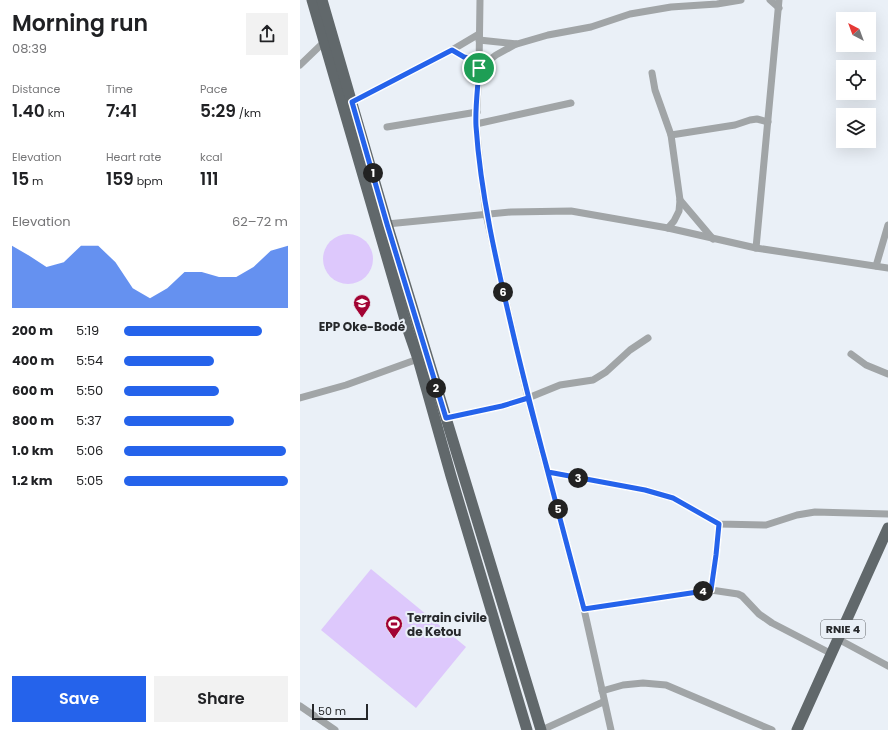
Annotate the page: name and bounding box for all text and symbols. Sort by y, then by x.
text: Morning run [12,8,148,39]
north arrow [836,12,876,52]
map controls [836,12,876,148]
button: share [246,13,288,55]
text: 08:39 [12,39,47,58]
pin [462,51,496,85]
icon: arrive [468,57,490,79]
button: locate [836,60,876,100]
text: Distance [12,81,60,97]
text: Time [106,81,133,97]
text: Pace [200,81,227,97]
text: 1.40 [12,99,45,123]
text: 7:41 [106,99,137,123]
text: 5:29 [200,99,236,123]
text: km [45,105,65,121]
text: /km [236,105,261,121]
button: layers [836,108,876,148]
text: Elevation [12,149,62,165]
text: Heart rate [106,149,161,165]
text: kcal [200,149,222,165]
pin: 1 [363,163,383,183]
text: 1 [371,165,375,181]
text: 15 [12,167,29,191]
text: 159 [106,167,134,191]
text: 111 [200,167,218,191]
text: m [29,173,43,189]
text: bpm [134,173,163,189]
text: Elevation [12,212,71,231]
text: 62–72 m [232,212,288,231]
pin: 6 [493,282,513,302]
text: 6 [499,284,507,300]
school or university icon: EPP Oke-Bodé [352,293,372,318]
place label: EPP Oke-Bodé [319,318,406,335]
text: 200 m [12,321,53,340]
text: 5:19 [76,321,99,340]
text: 400 m [12,351,54,370]
text: 5:54 [76,351,103,370]
pin: 2 [426,378,446,398]
text: 2 [433,380,439,396]
text: 600 m [12,381,54,400]
text: 5:50 [76,381,103,400]
text: 800 m [12,411,54,430]
text: 5:37 [76,411,102,430]
text: 1.0 km [12,441,54,460]
text: 5:06 [76,441,103,460]
pin: 3 [568,468,588,488]
text: 3 [575,470,581,486]
text: 1.2 km [12,471,53,490]
text: 5:05 [76,471,103,490]
pin: 5 [548,499,568,519]
text: 5 [554,501,562,517]
pin: 4 [693,581,713,601]
text: 4 [699,583,707,599]
place label: Terrain civile de Ketou [407,609,487,640]
sports icon: Terrain civile de Ketou [384,614,404,639]
road number: RNIE 4 [821,620,865,638]
button: Save [12,676,146,722]
button: Share [154,676,288,722]
scale bar [312,702,368,721]
text: 50 m [318,703,346,719]

